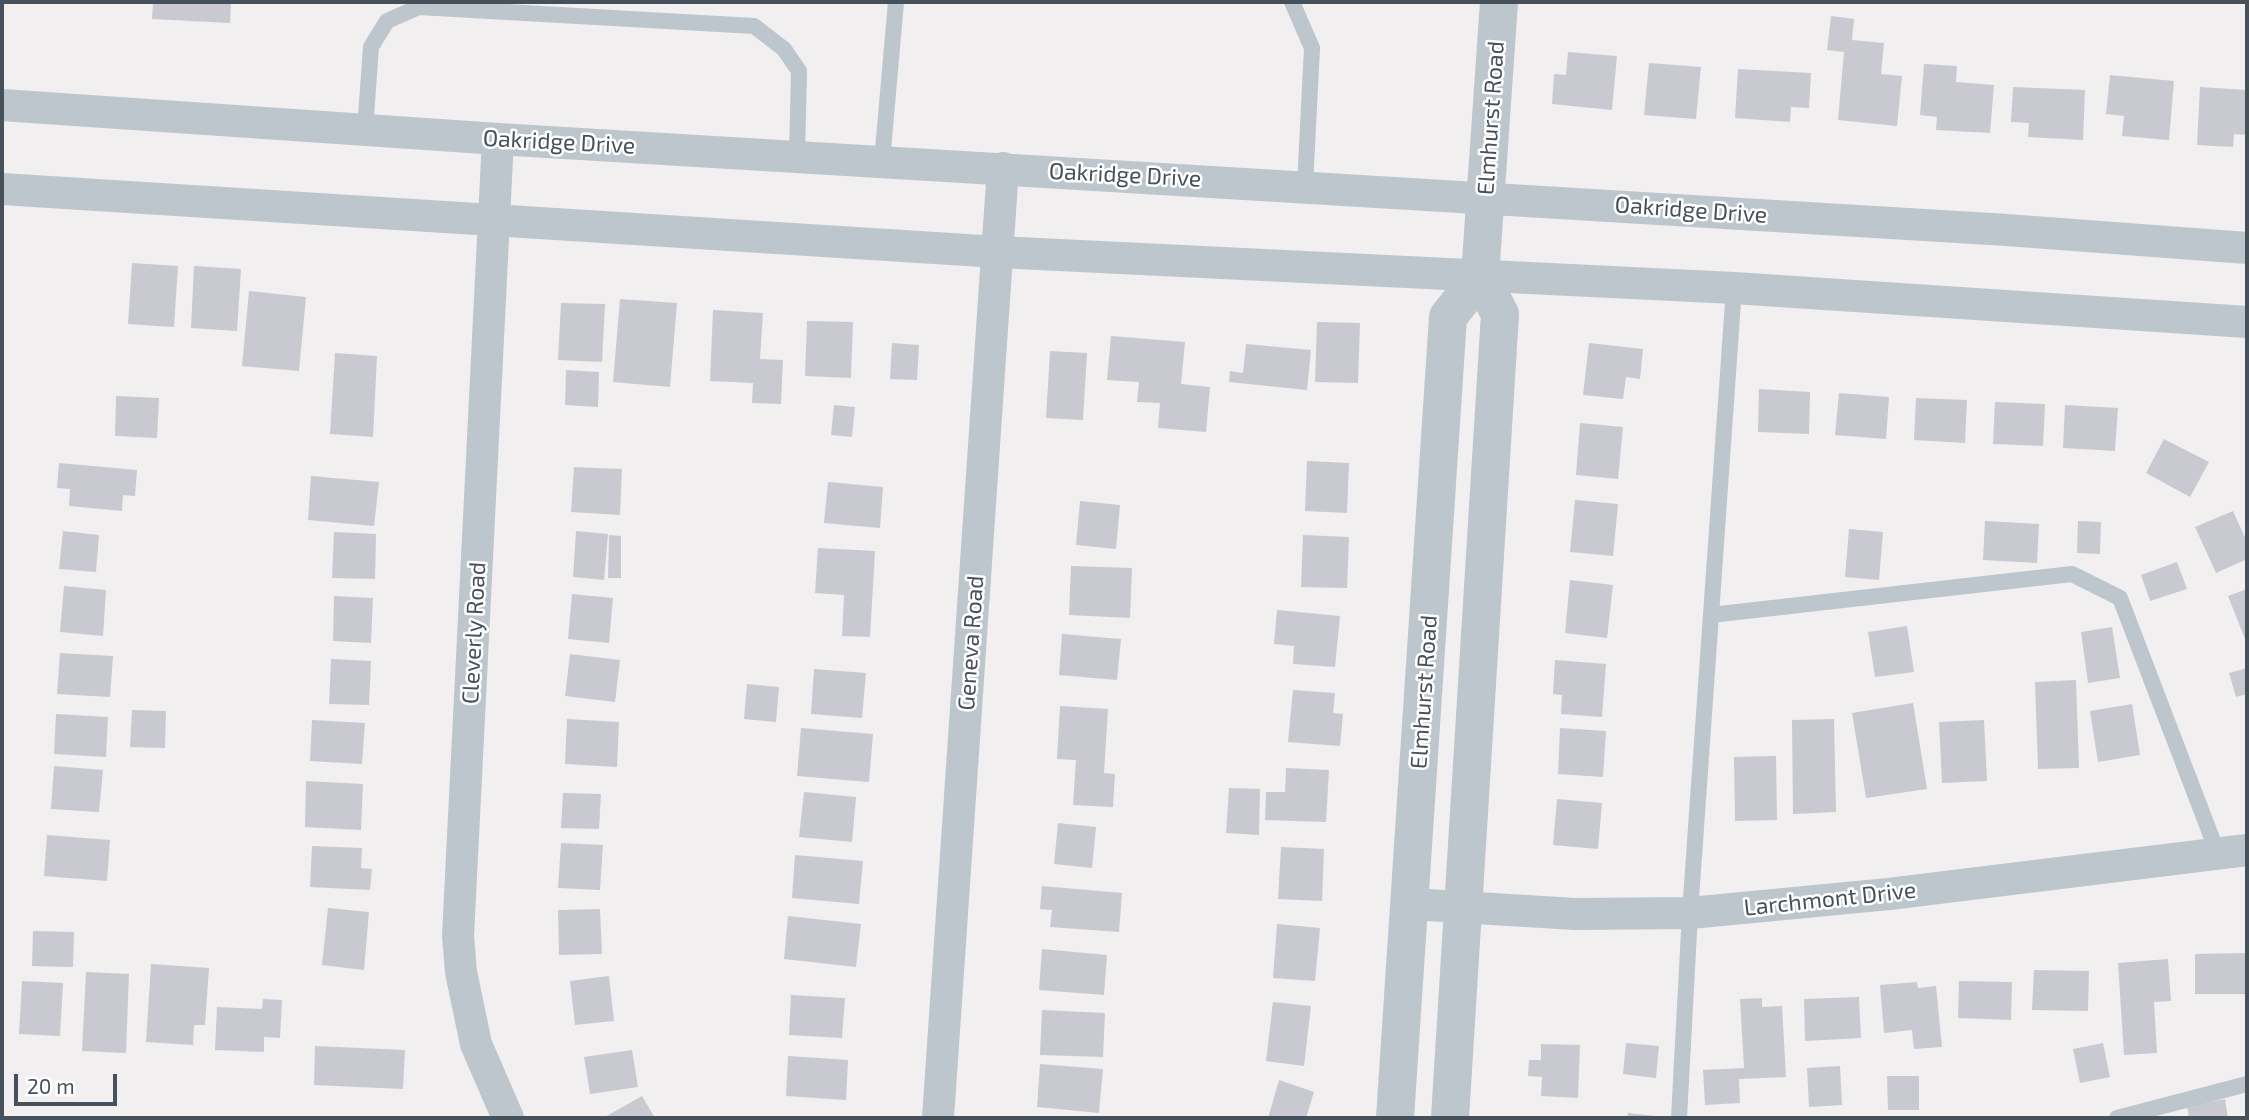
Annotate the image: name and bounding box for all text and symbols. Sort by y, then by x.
street label: Elmhurst Road [1472,40,1510,196]
street label: Oakridge Drive [482,124,636,160]
street label: Oakridge Drive [1048,157,1202,193]
street label: Oakridge Drive [1614,191,1768,229]
street label: Cleverly Road [456,561,492,705]
street label: Geneva Road [953,575,989,711]
street label: Elmhurst Road [1405,614,1443,770]
street label: Larchmont Drive [1743,876,1917,922]
scale bar [18,1060,121,1104]
text: 20 m [27,1073,75,1098]

